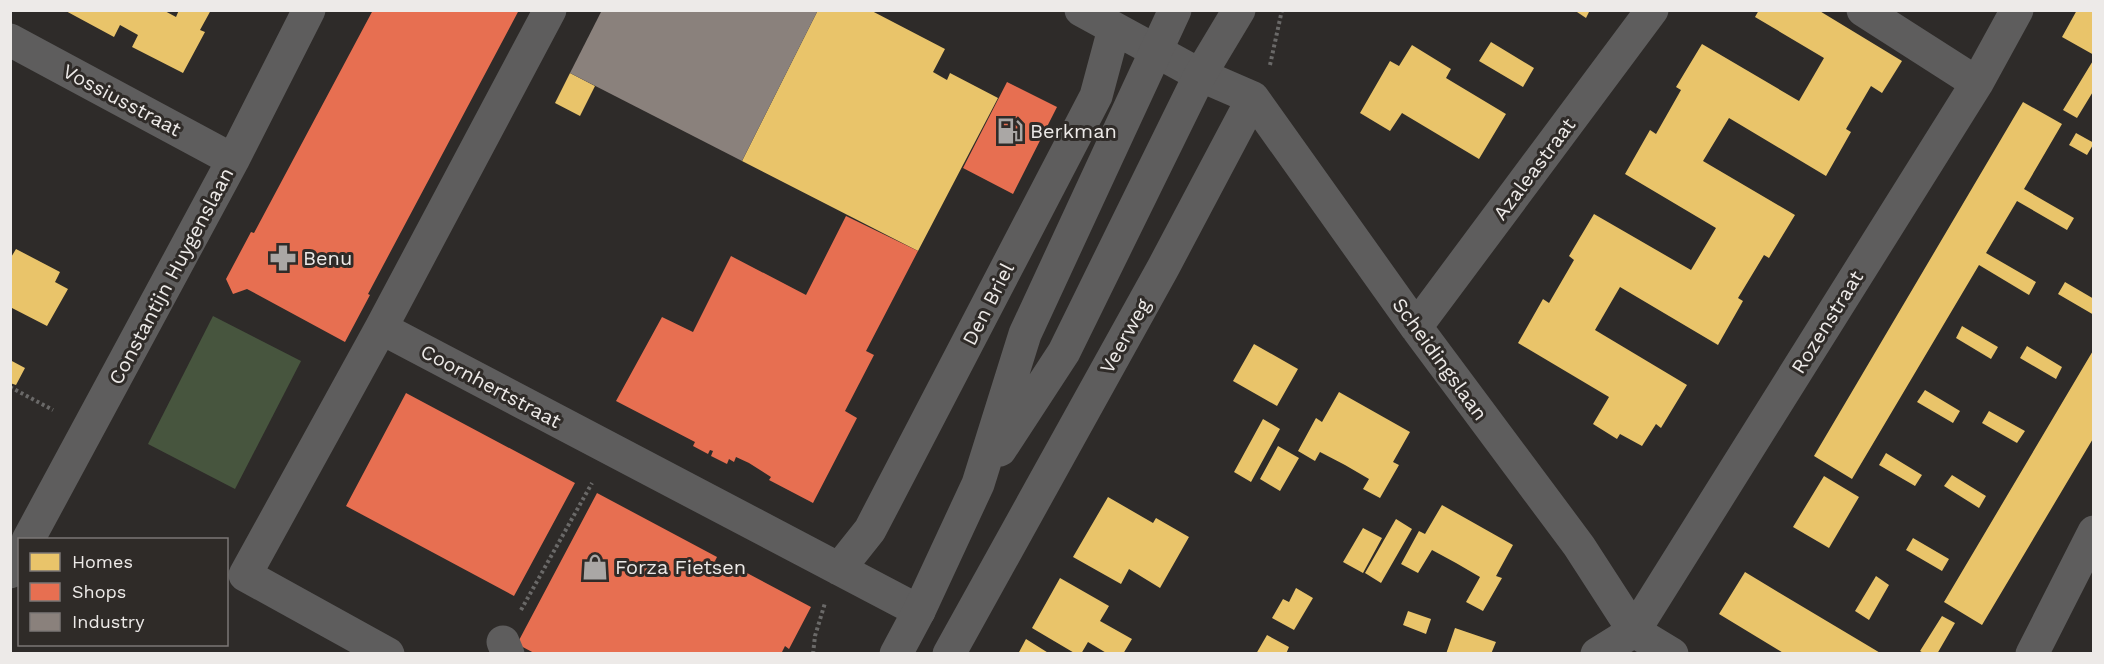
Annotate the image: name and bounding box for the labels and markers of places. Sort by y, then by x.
fuel station icon: Berkman [995,116,1025,146]
place label: Berkman [1030,119,1117,143]
pharmacy icon: Benu [268,243,298,273]
place label: Benu [303,246,352,270]
shop icon: Forza Fietsen [580,552,610,582]
place label: Forza Fietsen [615,555,746,579]

